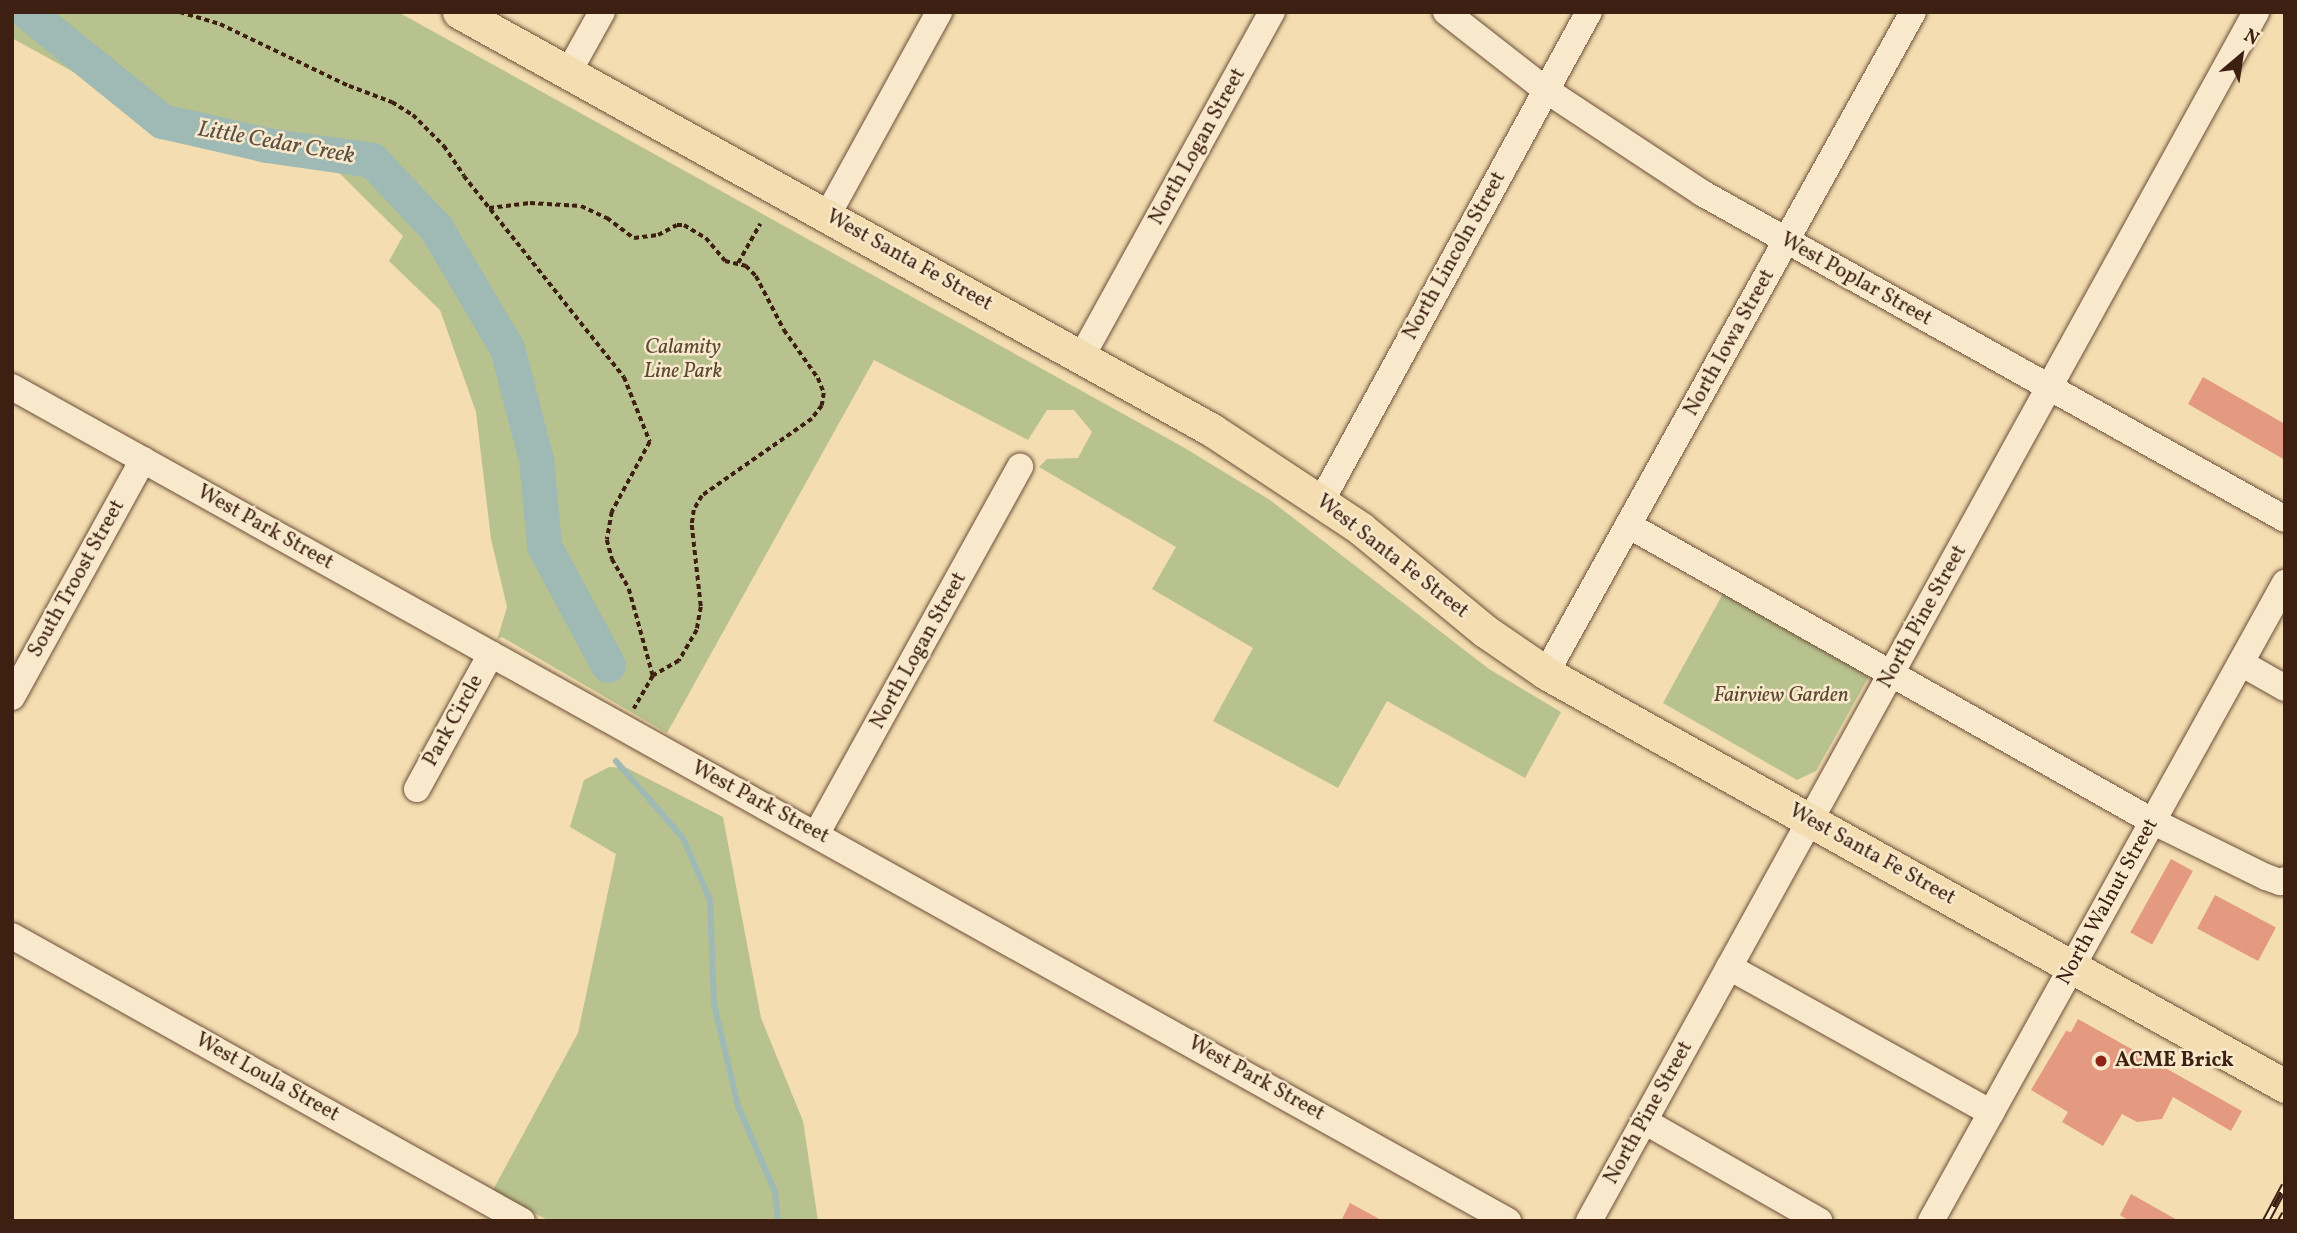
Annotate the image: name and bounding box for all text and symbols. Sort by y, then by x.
north arrow [2206,21,2276,91]
text: N [2239,23,2264,52]
street label: North Logan Street [1144,64,1252,230]
water label: Little Cedar Creek [195,116,357,170]
street label: North Lincoln Street [1398,167,1512,345]
street label: West Santa Fe Street [821,205,997,317]
street label: West Poplar Street [1776,228,1936,332]
street label: North Iowa Street [1679,265,1781,421]
park label: Calamity Line Park [644,335,722,385]
street label: West Park Street [192,480,338,576]
street label: West Santa Fe Street [1311,490,1473,624]
street label: South Troost Street [23,496,131,662]
street label: North Pine Street [1873,541,1973,693]
street label: North Logan Street [865,568,973,734]
street label: Park Circle [418,671,490,771]
park label: Fairview Garden [1713,683,1849,709]
street label: West Park Street [687,756,833,850]
street label: West Santa Fe Street [1784,799,1960,911]
street label: North Walnut Street [2052,814,2164,990]
street label: West Loula Street [191,1028,343,1128]
street label: West Park Street [1183,1031,1329,1127]
street label: North Pine Street [1599,1037,1699,1189]
place label: ACME Brick [2115,1048,2234,1074]
marker: ACME Brick [2093,1053,2109,1069]

